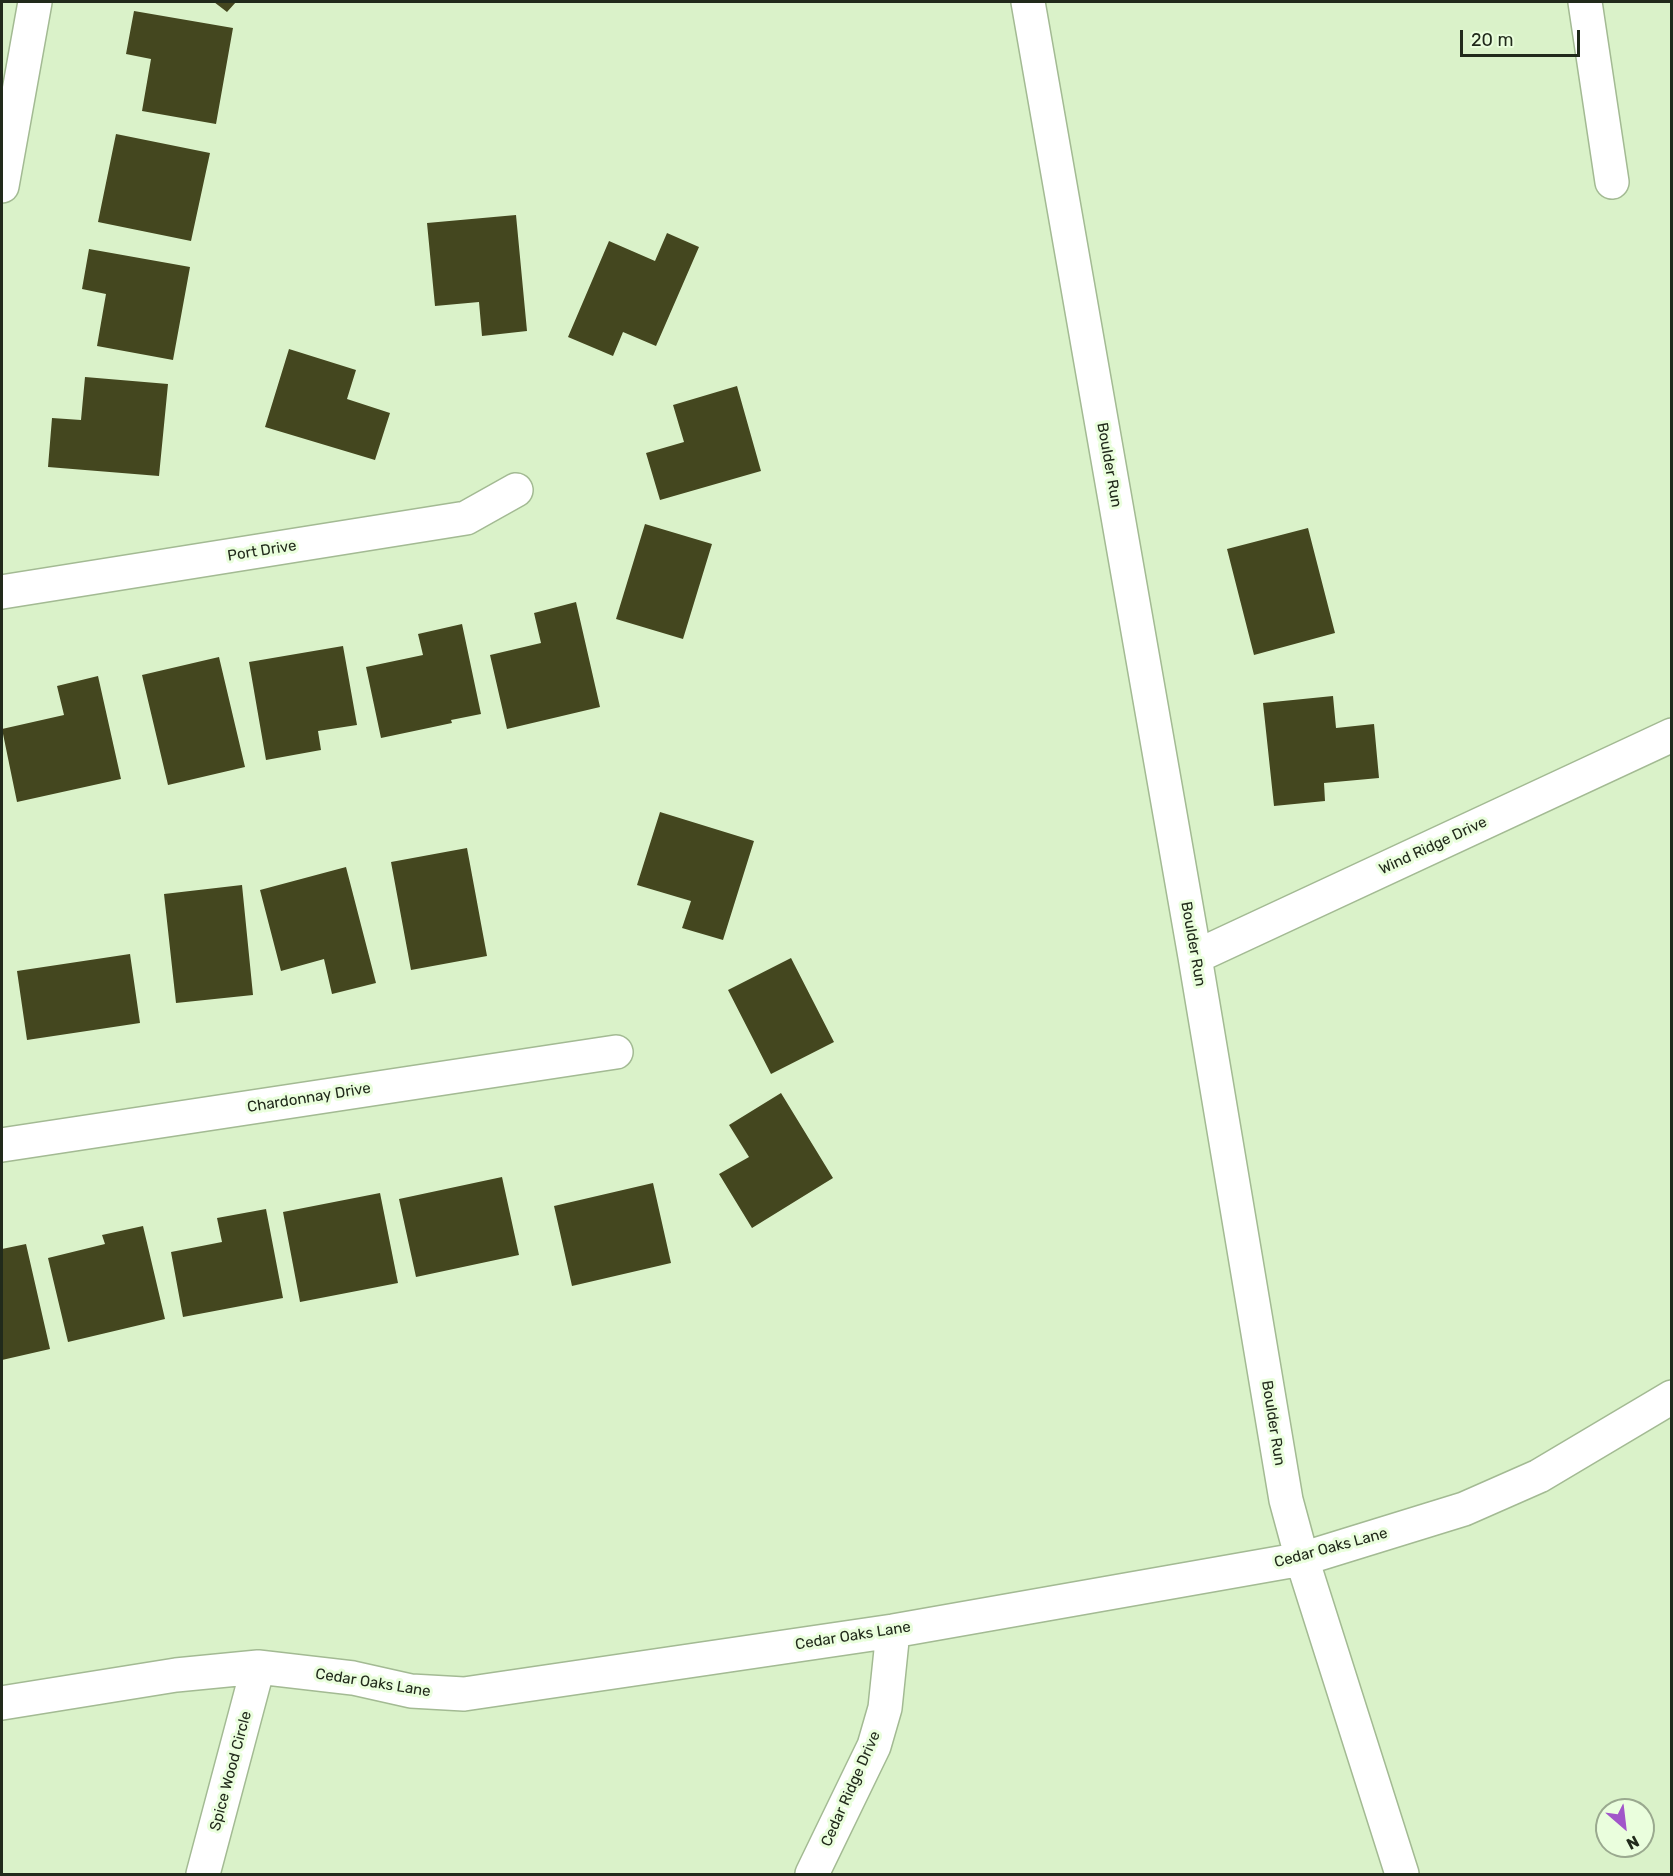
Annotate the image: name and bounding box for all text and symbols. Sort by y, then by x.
scale bar [1463,18,1583,56]
text: 20 m [1471,29,1513,51]
street label: Boulder Run [1093,421,1125,509]
street label: Port Drive [226,537,298,565]
street label: Wind Ridge Drive [1376,813,1490,879]
street label: Boulder Run [1177,900,1209,988]
street label: Chardonnay Drive [246,1079,372,1117]
street label: Boulder Run [1257,1379,1289,1467]
street label: Cedar Oaks Lane [1272,1524,1390,1572]
street label: Cedar Oaks Lane [794,1618,912,1654]
street label: Cedar Oaks Lane [314,1665,432,1701]
street label: Spice Wood Circle [206,1709,256,1833]
street label: Cedar Ridge Drive [817,1728,885,1850]
north arrow [1595,1798,1655,1858]
text: N [1623,1831,1642,1854]

